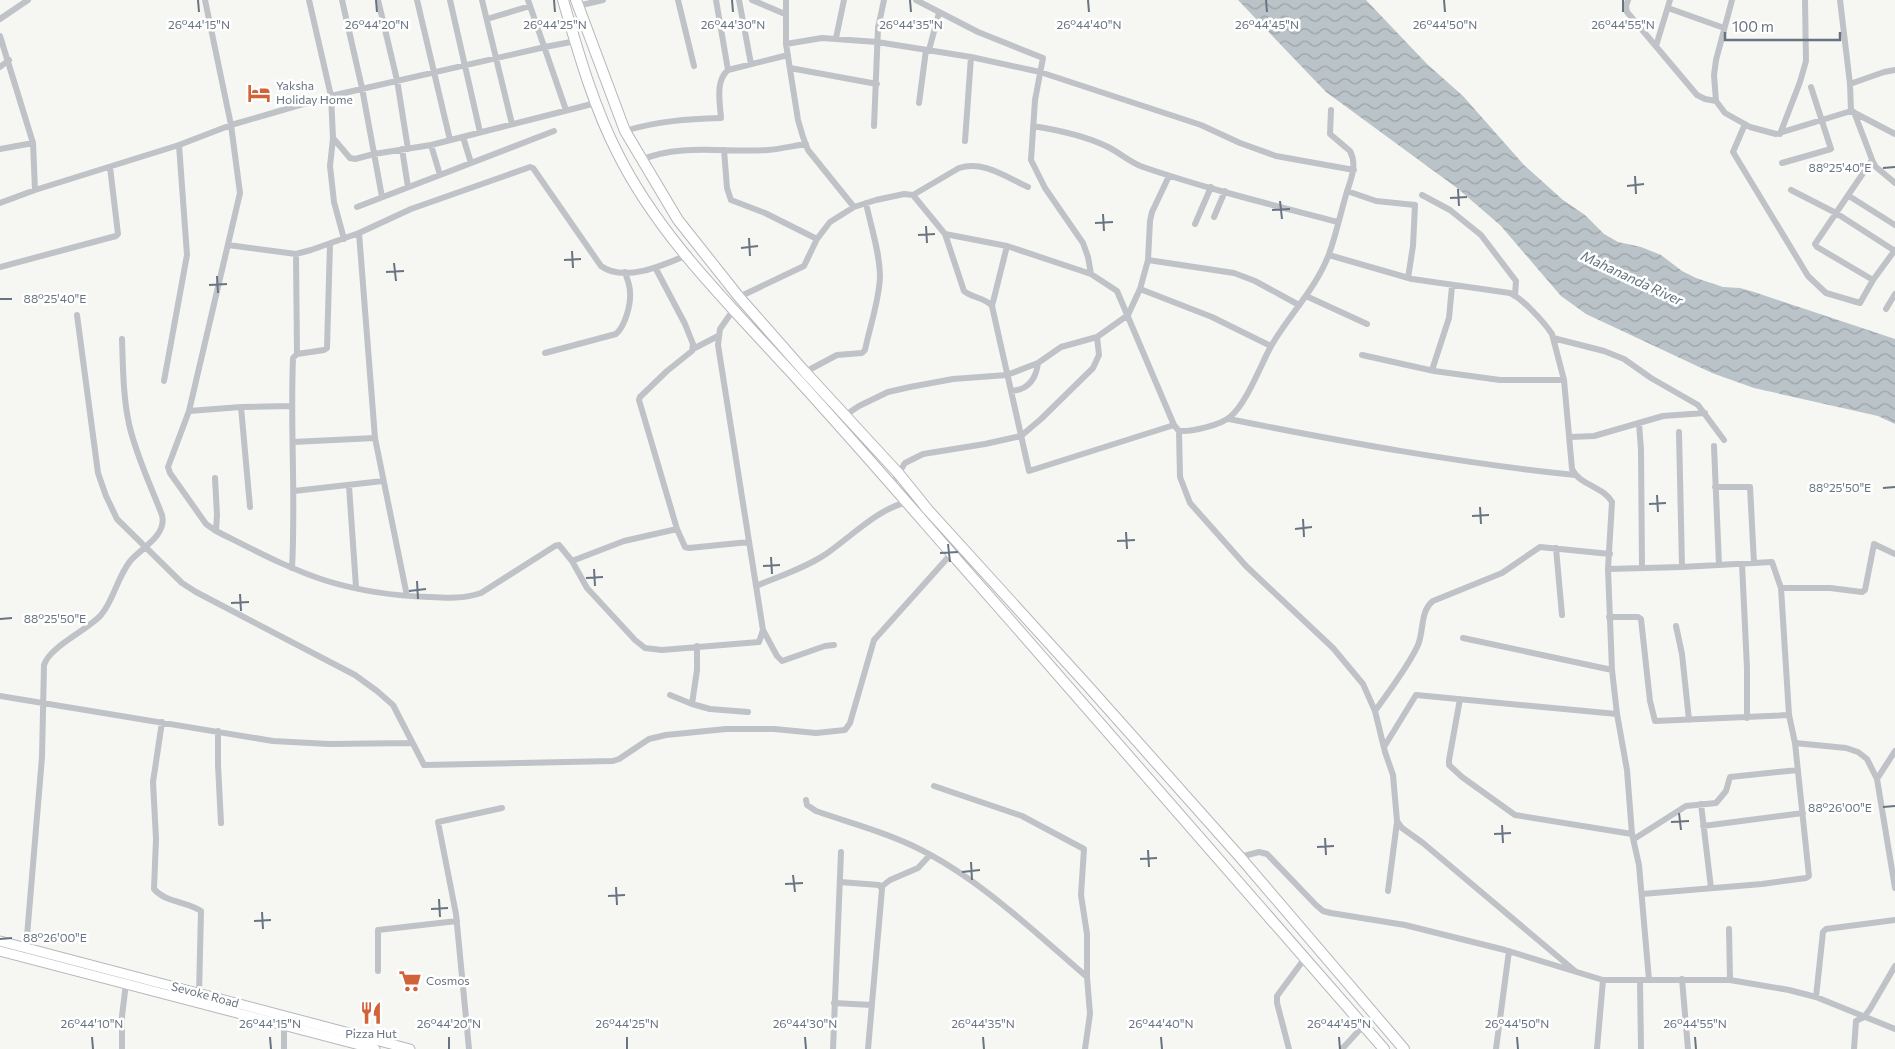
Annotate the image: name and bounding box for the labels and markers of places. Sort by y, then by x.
place label: Yaksha Holiday Home [276,78,353,106]
hotel icon: Yaksha Holiday Home [246,80,272,106]
supermarket icon: Cosmos [397,968,423,994]
place label: Cosmos [426,973,470,987]
restaurant icon: Pizza Hut [358,1000,384,1026]
place label: Pizza Hut [345,1026,397,1040]

